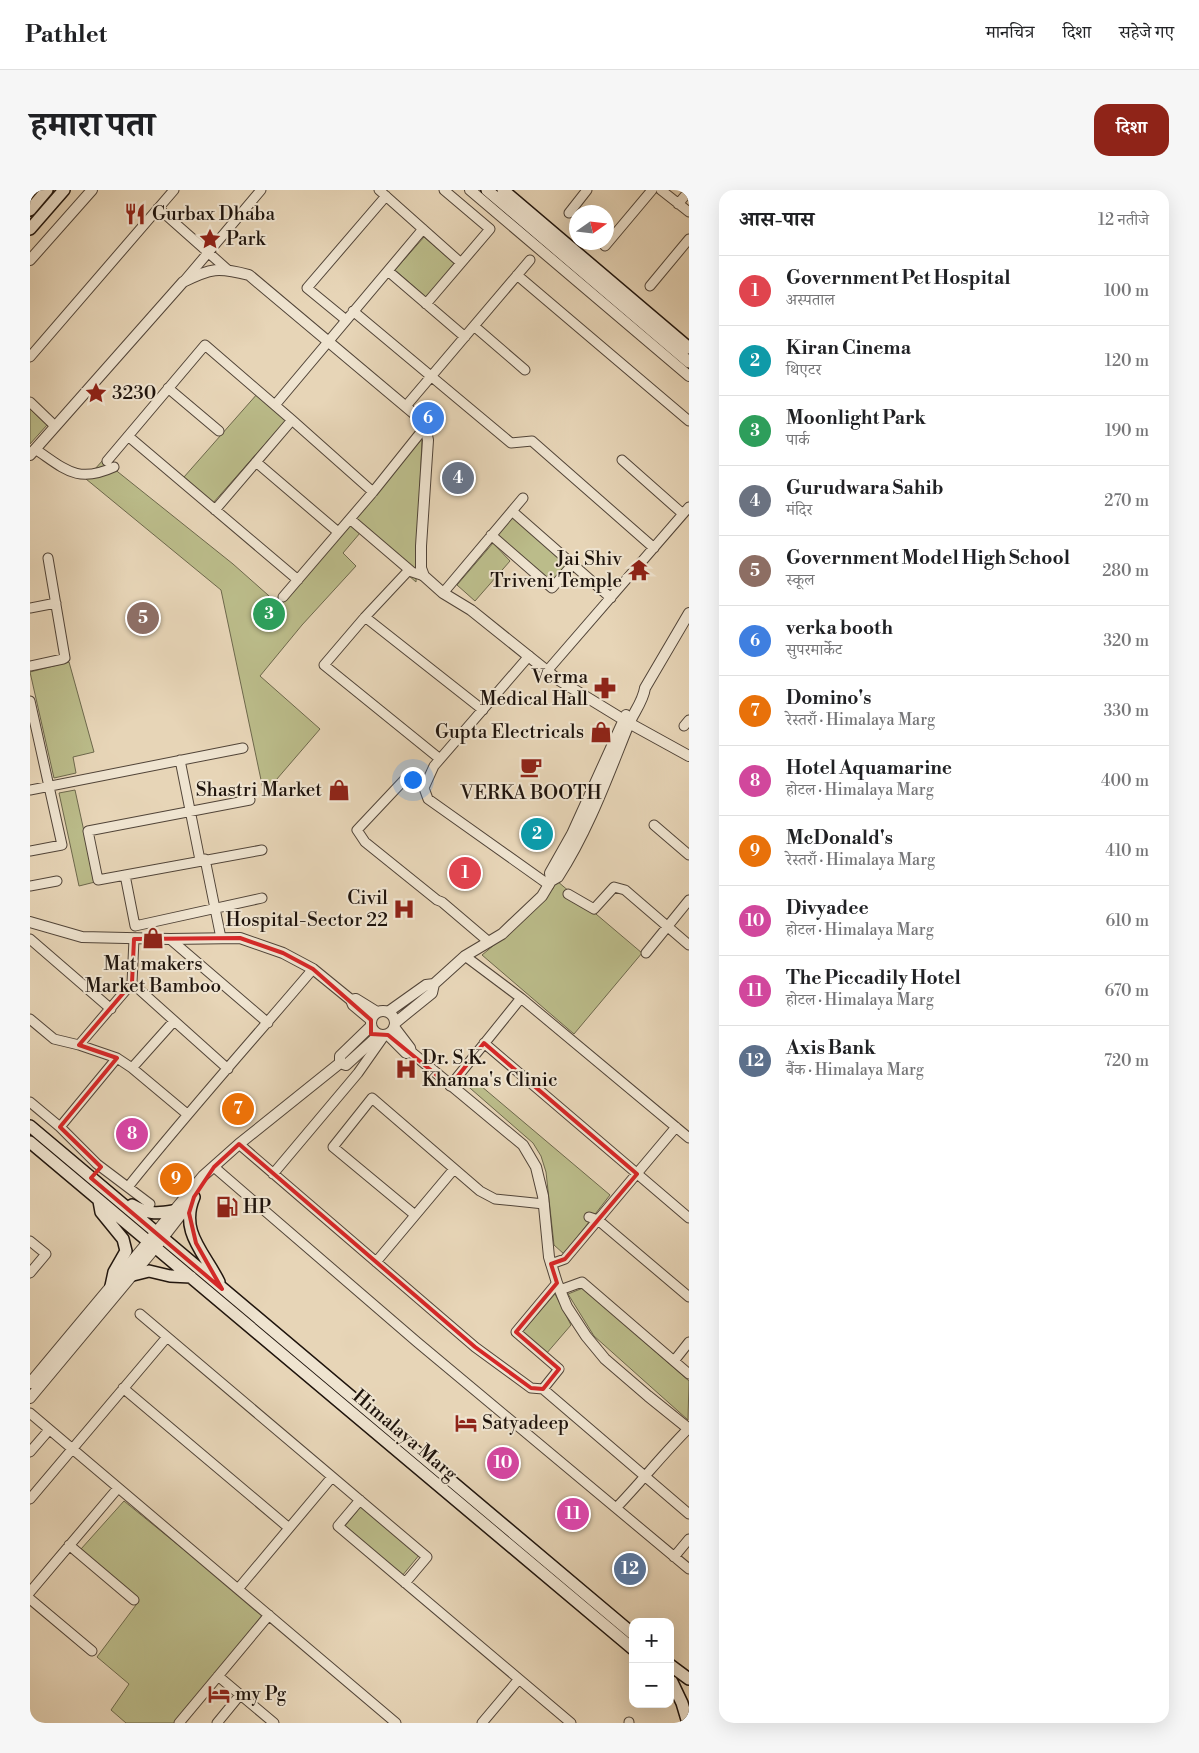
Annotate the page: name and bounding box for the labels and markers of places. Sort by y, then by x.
restaurant icon: Gurbax Dhaba [122,201,148,227]
place label: Gurbax Dhaba [152,202,275,226]
place icon: Park [197,226,223,252]
place label: Park [226,227,267,251]
place icon: 3230 [83,380,109,406]
place label: 3230 [112,381,156,405]
pin: 6 [412,399,444,437]
pin: 4 [442,459,474,497]
place label: Jai Shiv Triveni Temple [490,547,623,593]
temple icon: Jai Shiv Triveni Temple [626,557,652,583]
pin: 3 [253,595,285,633]
pin: 5 [127,599,159,637]
place label: Verma Medical Hall [480,665,588,711]
pharmacy icon: Verma Medical Hall [592,675,618,701]
shop icon: Gupta Electricals [588,719,614,745]
place label: Gupta Electricals [435,720,584,744]
cafe icon: VERKA BOOTH [518,754,544,780]
shop icon: Shastri Market [326,777,352,803]
place label: Shastri Market [196,778,322,802]
place label: VERKA BOOTH [459,781,602,805]
pin: 2 [521,815,553,853]
pin: 1 [449,854,481,892]
place label: Civil Hospital-Sector 22 [225,886,388,932]
hospital icon: Civil Hospital-Sector 22 [391,896,417,922]
shop icon: Mat makers Market Bamboo [140,925,166,951]
place label: Mat makers Market Bamboo [85,952,221,998]
place label: Dr. S.K. Khanna's Clinic [422,1046,558,1092]
hospital icon: Dr. S.K. Khanna's Clinic [393,1056,419,1082]
pin: 7 [222,1090,254,1128]
pin: 8 [116,1115,148,1153]
pin: 9 [160,1160,192,1198]
fuel station icon: HP [214,1194,240,1220]
place label: HP [243,1195,271,1219]
hotel icon: Satyadeep [453,1410,479,1436]
place label: Satyadeep [482,1411,569,1435]
pin: 10 [487,1444,519,1482]
pin: 11 [557,1495,589,1533]
pin: 12 [614,1550,646,1588]
hotel icon: my Pg [206,1681,232,1707]
place label: my Pg [235,1682,286,1706]

